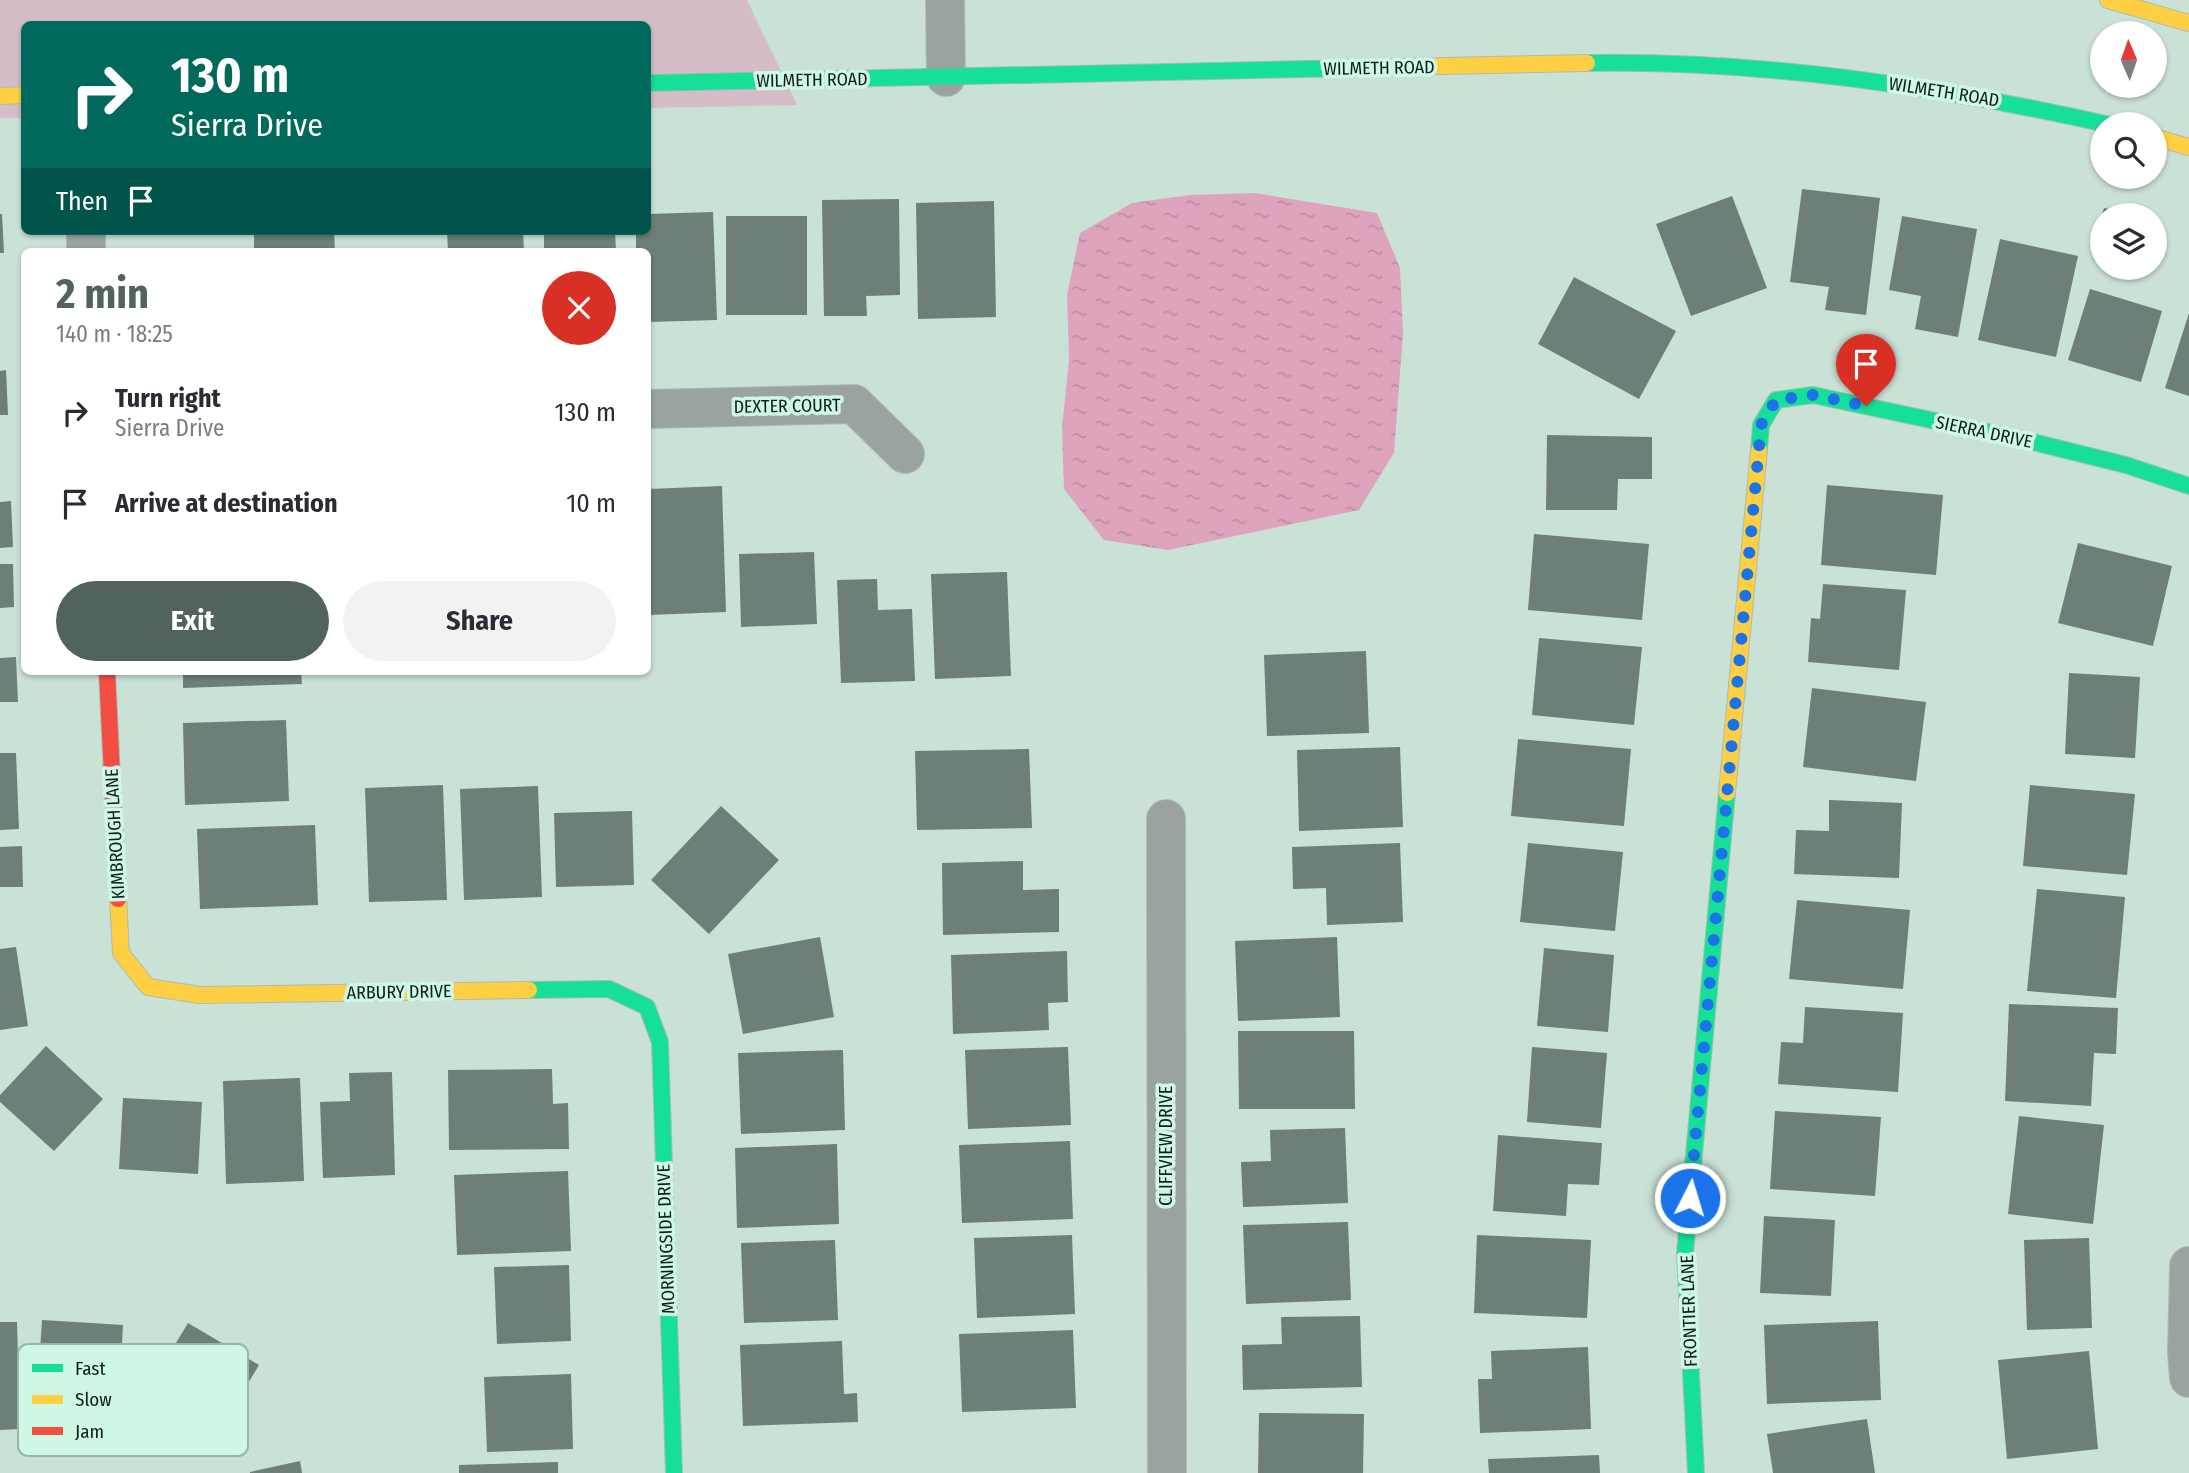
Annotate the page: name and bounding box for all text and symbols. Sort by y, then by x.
north arrow [2090,21,2166,98]
map controls [2090,21,2167,280]
text: 130 m [171,46,289,105]
icon: right [56,49,147,140]
street label: WILMETH ROAD [1323,56,1435,80]
street label: WILMETH ROAD [756,68,868,92]
street label: WILMETH ROAD [1887,72,2001,112]
text: Sierra Drive [171,106,323,144]
button: search [2090,112,2167,189]
icon: arrive [122,182,160,220]
text: Then [56,186,108,217]
button: layers [2090,203,2167,280]
text: 2 min [56,269,149,319]
button: close [542,271,616,345]
text: 140 m · 18:25 [56,320,173,348]
pin [1836,334,1896,406]
icon: arrive [1847,345,1885,383]
text: Turn right [115,383,221,414]
icon: right [56,394,94,432]
street label: DEXTER COURT [733,394,841,418]
text: 130 m [554,397,616,428]
street label: SIERRA DRIVE [1934,411,2034,453]
text: Sierra Drive [115,414,224,442]
icon: arrive [56,485,94,523]
text: Arrive at destination [115,488,338,519]
text: 10 m [566,488,616,519]
button: Exit [56,581,329,661]
button: Share [343,581,616,661]
street label: KIMBROUGH LANE [101,768,129,900]
street label: ARBURY DRIVE [346,980,452,1004]
street label: CLIFFVIEW DRIVE [1155,1086,1177,1206]
position arrow [1653,1161,1727,1235]
street label: MORNINGSIDE DRIVE [652,1164,680,1314]
street label: FRONTIER LANE [1676,1255,1702,1367]
legend [18,1344,248,1456]
text: Fast [75,1357,106,1380]
text: Slow [75,1388,112,1411]
text: Jam [75,1420,104,1443]

